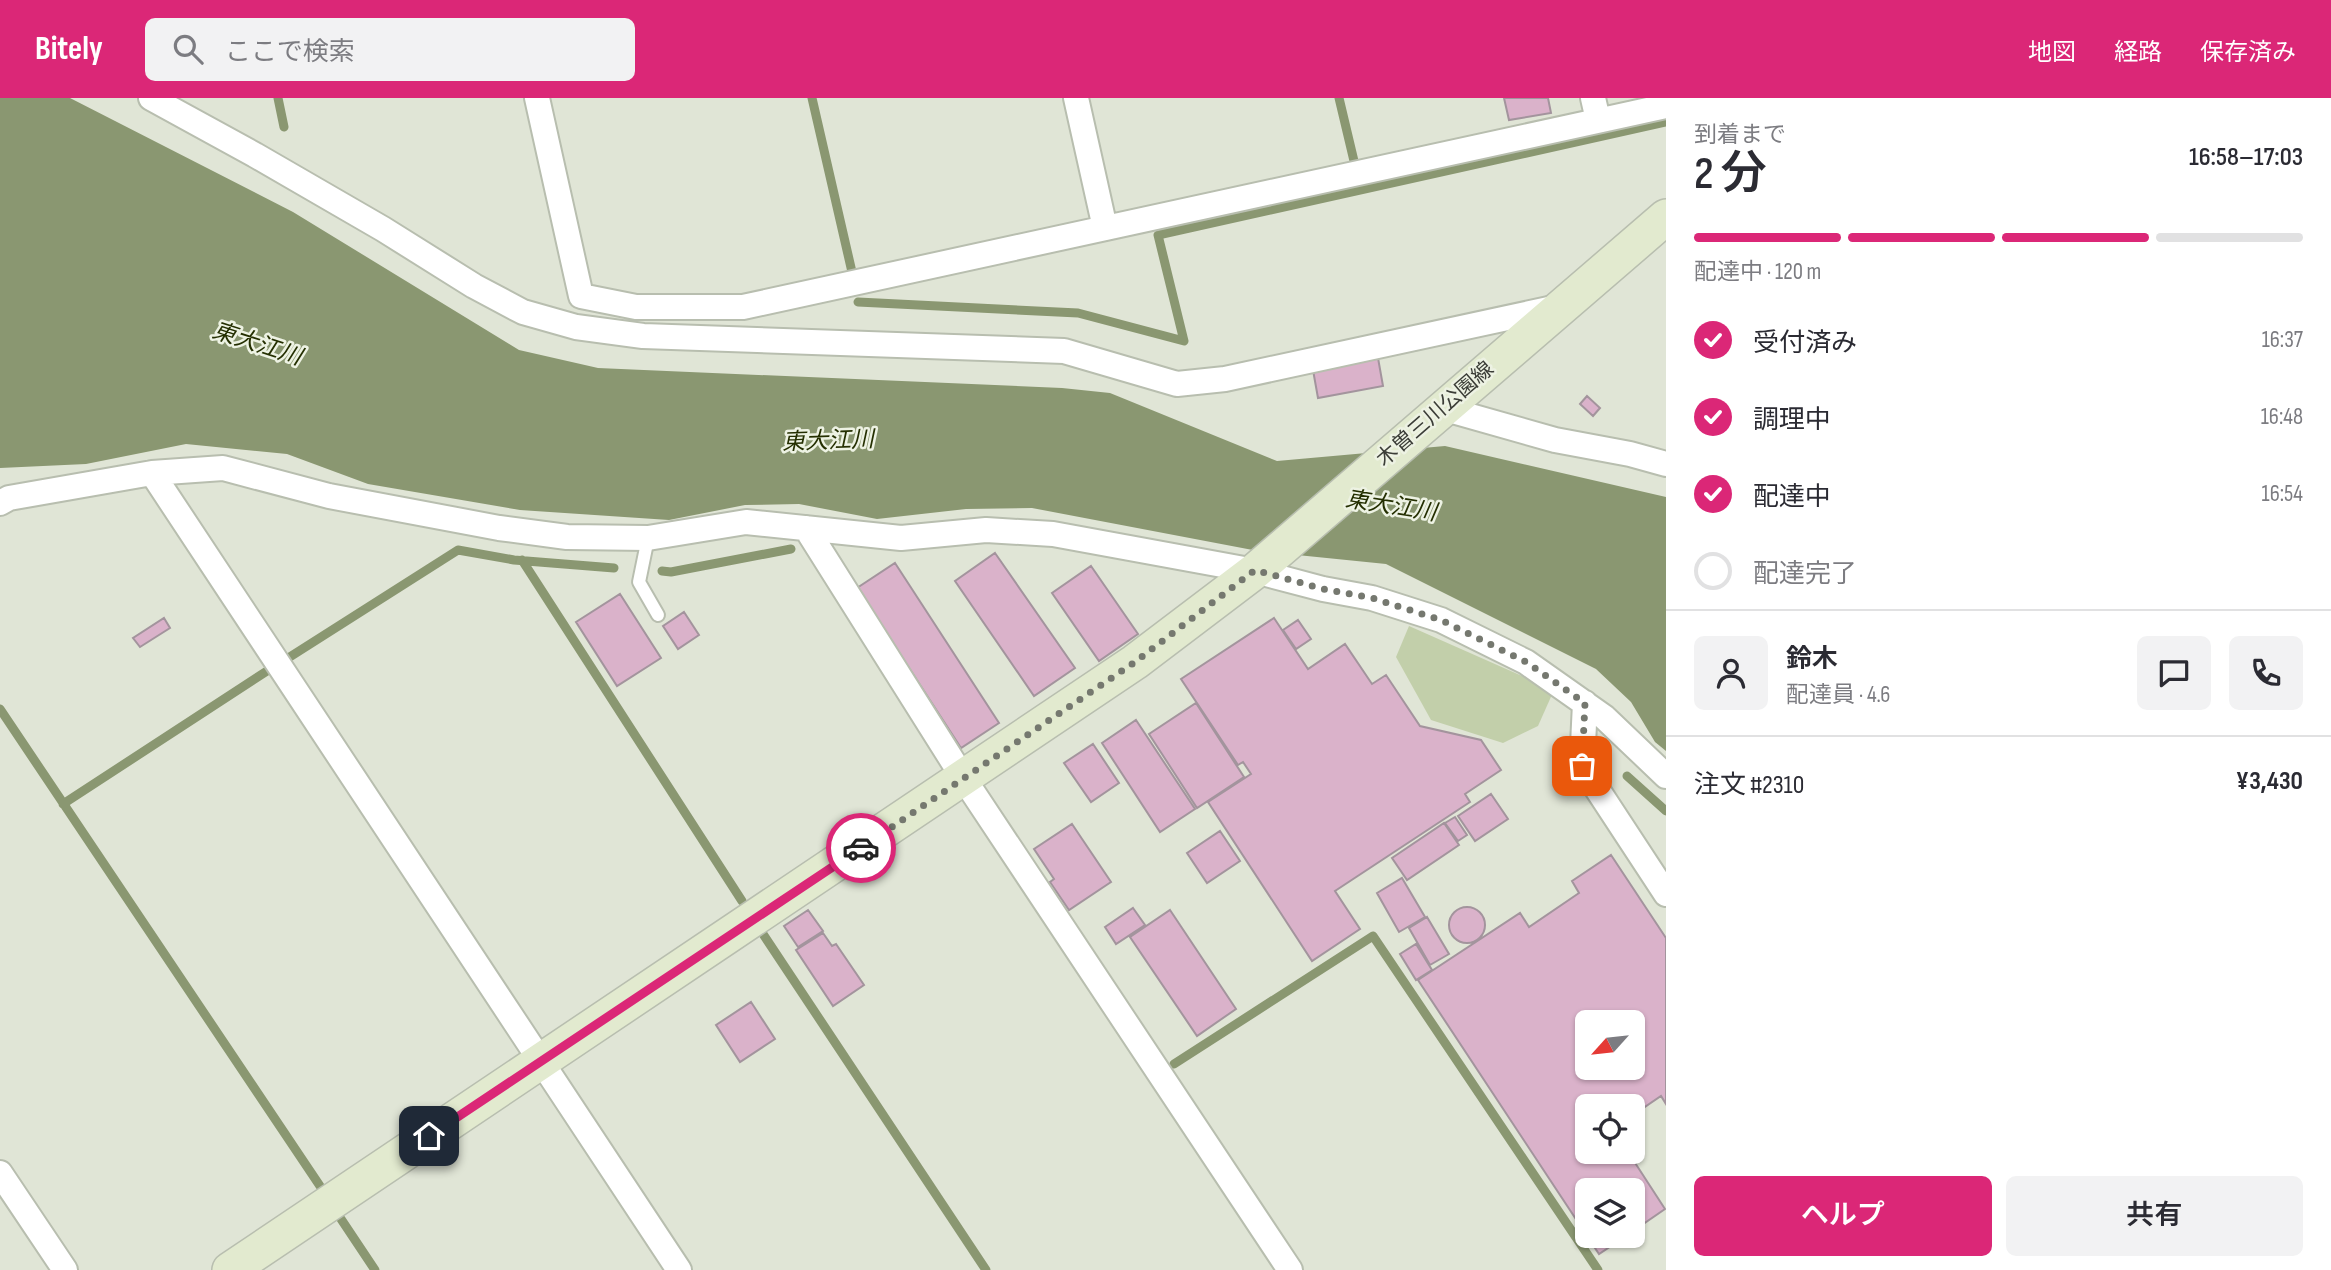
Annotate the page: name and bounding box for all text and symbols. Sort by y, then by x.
search box [145,18,635,81]
text: Bitely [35,29,103,69]
icon: search [169,30,207,68]
text: ここで検索 [225,37,355,68]
text: 地図 [2028,38,2076,67]
text: 経路 [2114,38,2162,67]
text: 保存済み [2200,38,2296,67]
text: 到着まで [1694,121,1786,149]
text: 16:58–17:03 [2189,142,2303,173]
text: 2 分 [1694,147,1767,202]
text: 配達中 · 120 m [1694,258,1821,286]
water label: 東大江川 [209,316,308,372]
icon: check [1694,321,1732,359]
text: 16:37 [2262,326,2303,354]
text: 受付済み [1753,328,1857,359]
street label: 木曽三川公園線 [1371,356,1499,472]
icon: check [1694,398,1732,436]
text: 16:48 [2261,403,2303,431]
text: 調理中 [1753,405,1831,436]
water label: 東大江川 [782,425,877,457]
icon: check [1694,475,1732,513]
text: 16:54 [2262,480,2303,508]
text: 配達中 [1753,482,1831,513]
water label: 東大江川 [1343,485,1442,527]
text: 配達完了 [1753,559,1857,590]
button: person [1694,636,1768,710]
button: chat [2137,636,2211,710]
button: phone [2229,636,2303,710]
text: 鈴木 [1786,644,1838,675]
text: 配達員 · 4.6 [1786,681,1890,709]
pin [1552,736,1612,796]
icon: bag [1563,747,1601,785]
text: ¥3,430 [2236,766,2303,797]
text: 注文 #2310 [1694,770,1804,801]
courier [826,813,896,883]
icon: car [842,829,880,867]
north arrow [1575,1010,1645,1080]
map controls [1575,1010,1645,1248]
button: locate [1575,1094,1645,1164]
pin [399,1106,459,1166]
icon: home [410,1117,448,1155]
button: ヘルプ [1694,1176,1992,1256]
button: 共有 [2006,1176,2303,1256]
button: layers [1575,1178,1645,1248]

